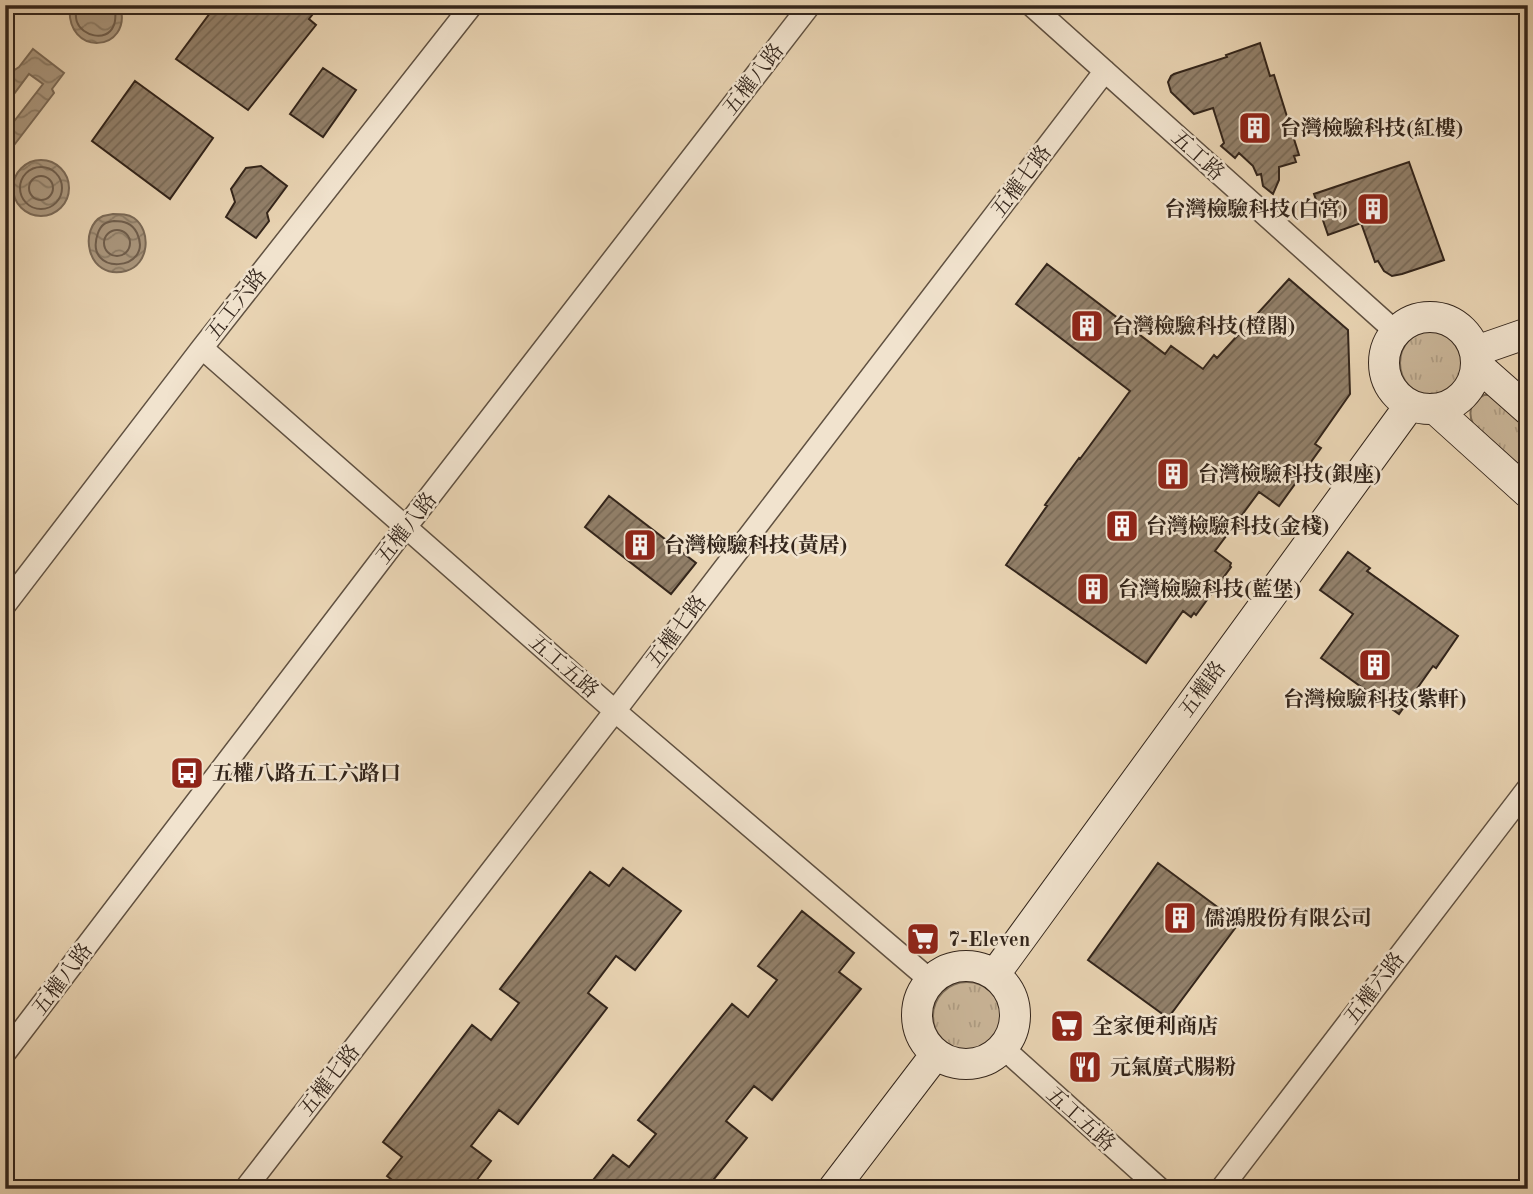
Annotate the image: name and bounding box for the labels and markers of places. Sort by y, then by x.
building icon: 台灣檢驗科技(紅樓) [1236,109,1274,147]
place label: 台灣檢驗科技(紅樓) [1280,117,1464,140]
building icon: 台灣檢驗科技(白宮) [1354,190,1392,228]
place label: 台灣檢驗科技(白宮) [1164,197,1348,221]
building icon: 台灣檢驗科技(橙閣) [1068,307,1106,345]
place label: 台灣檢驗科技(橙閣) [1112,315,1296,338]
building icon: 台灣檢驗科技(銀座) [1154,455,1192,493]
place label: 台灣檢驗科技(銀座) [1198,462,1382,486]
building icon: 台灣檢驗科技(金棧) [1103,507,1141,545]
place label: 台灣檢驗科技(金棧) [1146,514,1330,538]
building icon: 台灣檢驗科技(黃居) [621,526,659,564]
place label: 台灣檢驗科技(黃居) [664,533,848,557]
building icon: 台灣檢驗科技(藍堡) [1074,570,1112,608]
place label: 台灣檢驗科技(藍堡) [1118,578,1302,601]
building icon: 台灣檢驗科技(紫軒) [1356,646,1394,684]
place label: 台灣檢驗科技(紫軒) [1283,688,1467,711]
bus stop icon: 五權八路五工六路口 [168,754,206,792]
place label: 五權八路五工六路口 [212,762,401,785]
building icon: 儒鴻股份有限公司 [1161,899,1199,937]
place label: 儒鴻股份有限公司 [1204,906,1372,930]
supermarket icon: 7-Eleven [904,920,942,958]
place label: 7-Eleven [948,930,1030,951]
supermarket icon: 全家便利商店 [1048,1007,1086,1045]
place label: 全家便利商店 [1092,1014,1218,1038]
restaurant icon: 元氣廣式腸粉 [1066,1048,1104,1086]
place label: 元氣廣式腸粉 [1110,1055,1236,1079]

